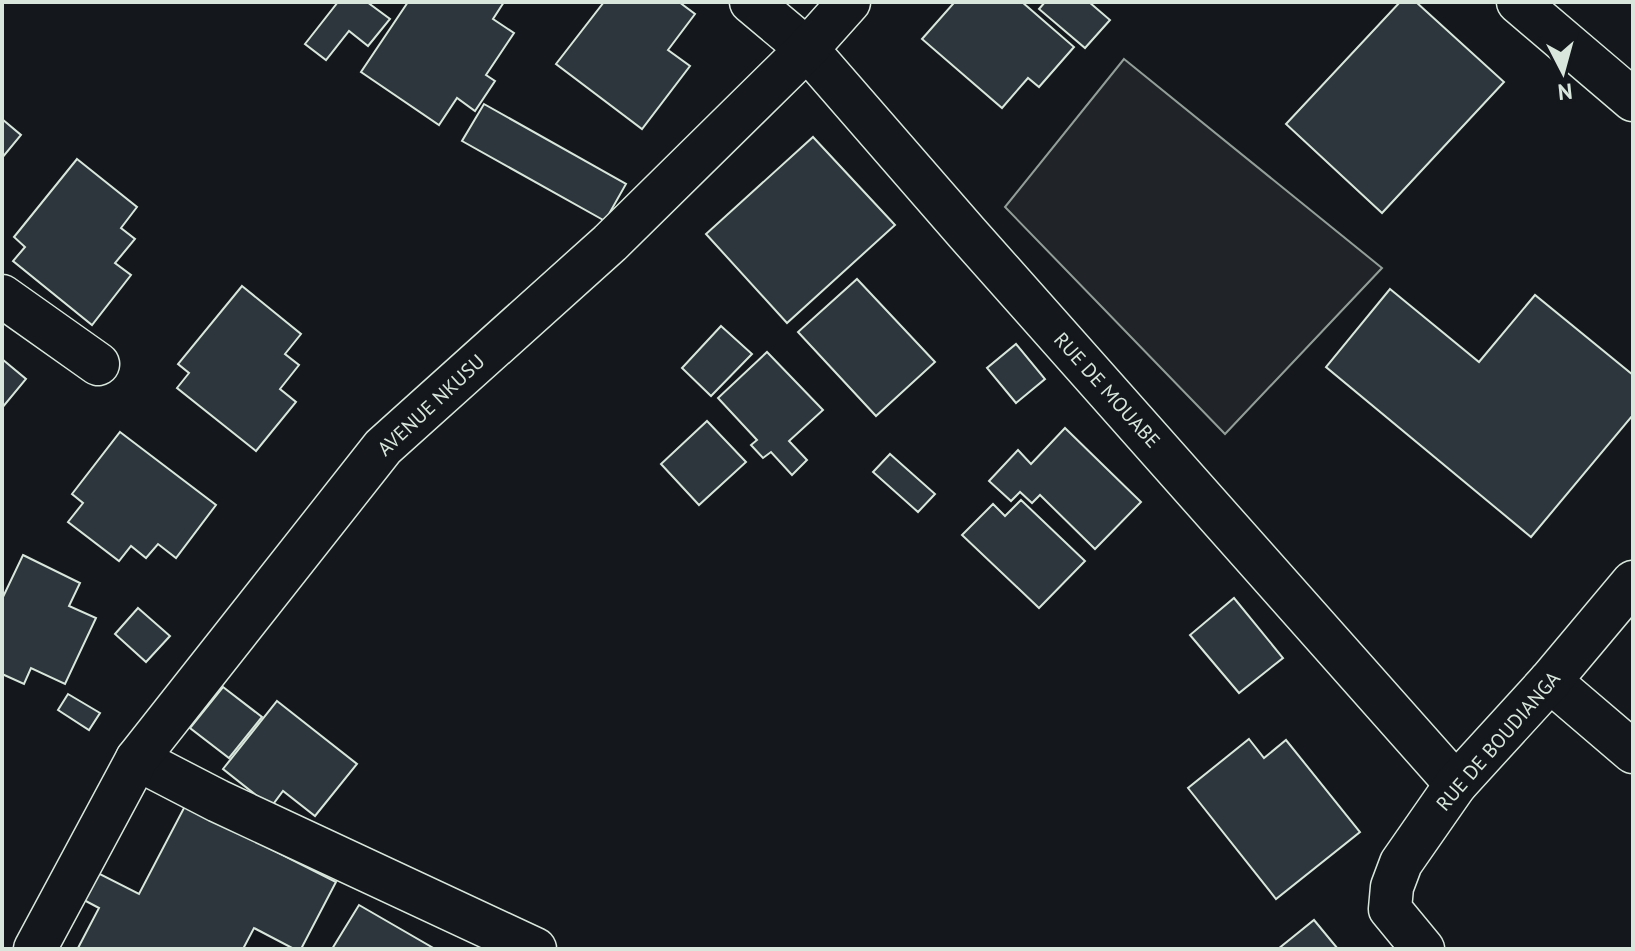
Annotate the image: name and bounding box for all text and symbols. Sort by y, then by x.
north arrow [1523,32,1603,112]
text: N [1556,77,1574,107]
street label: RUE DE MOUABE [1048,327,1166,453]
street label: AVENUE NKUSU [372,348,490,462]
street label: RUE DE BOUDIANGA [1430,666,1566,816]

